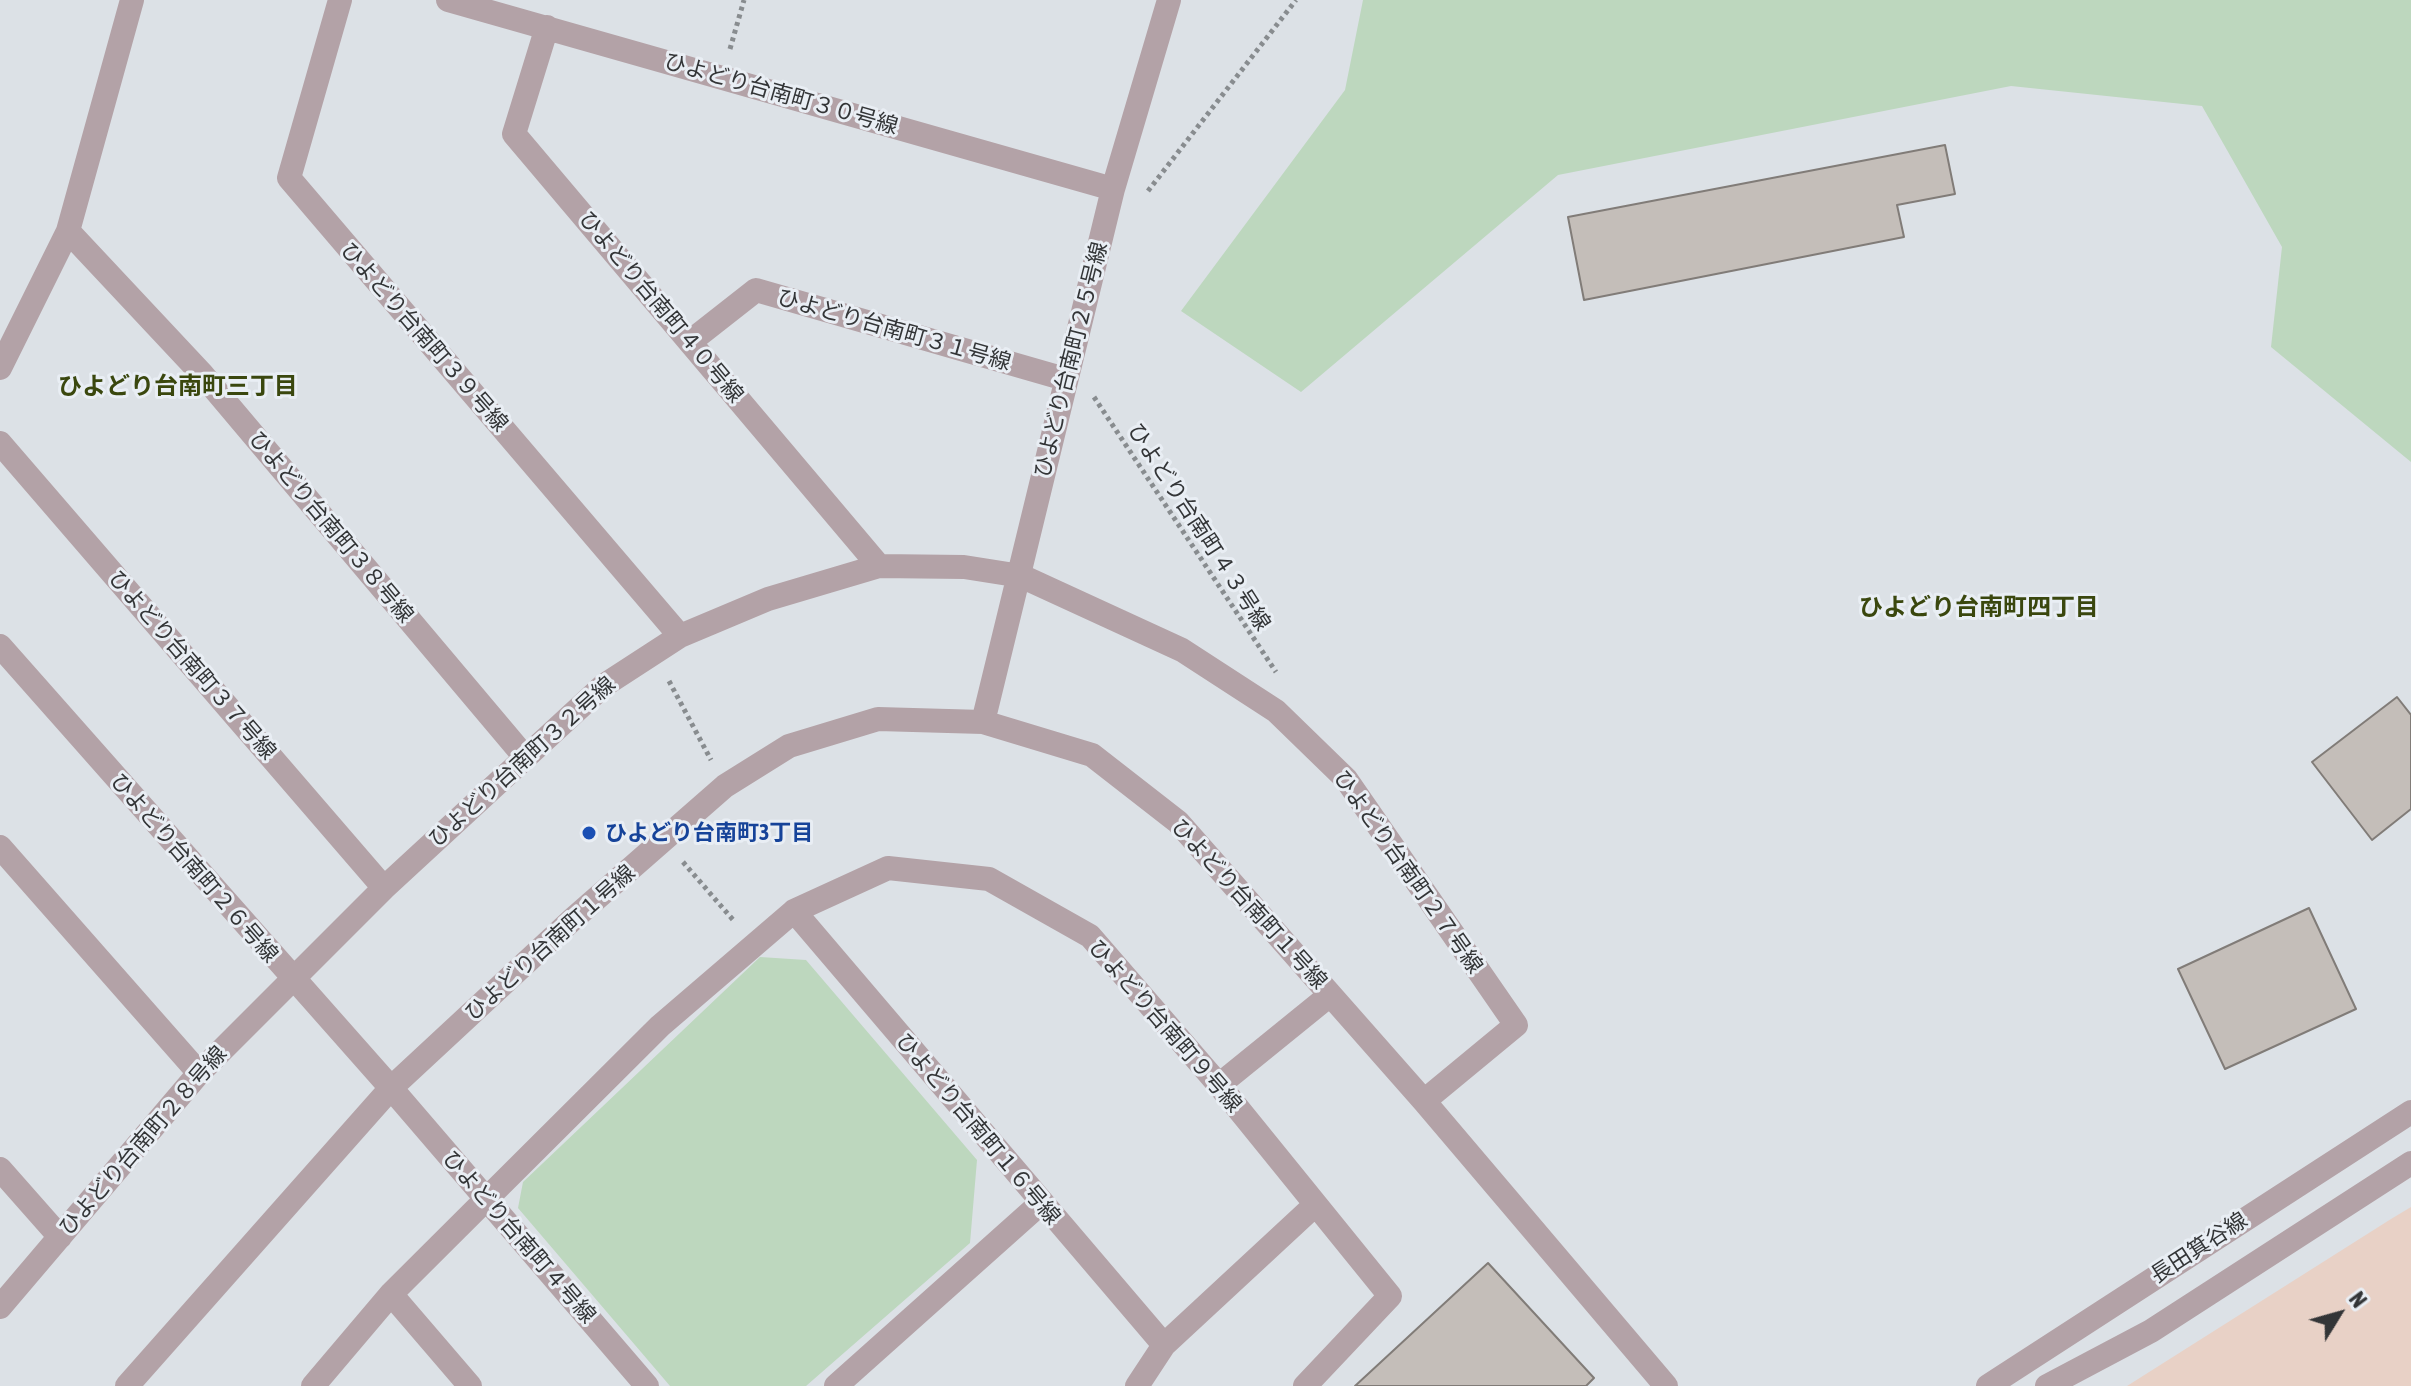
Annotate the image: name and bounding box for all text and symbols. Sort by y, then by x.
street label: ひよどり台南町３０号線 [661,48,901,140]
street label: ひよどり台南町４０号線 [573,206,749,408]
street label: ひよどり台南町３９号線 [335,237,513,437]
street label: ひよどり台南町２５号線 [1029,239,1113,481]
street label: ひよどり台南町３１号線 [774,284,1014,376]
district label: ひよどり台南町三丁目 [58,372,298,400]
street label: ひよどり台南町４３号線 [1122,418,1276,636]
street label: ひよどり台南町３８号線 [243,426,419,628]
street label: ひよどり台南町３７号線 [103,565,281,765]
district label: ひよどり台南町四丁目 [1859,593,2099,621]
street label: ひよどり台南町３２号線 [423,671,621,853]
street label: ひよどり台南町２７号線 [1328,765,1488,979]
street label: ひよどり台南町２６号線 [105,768,283,968]
street label: ひよどり台南町１号線 [1166,813,1332,995]
place label: ひよどり台南町3丁目 [605,820,813,846]
marker: ひよどり台南町3丁目 [580,824,598,842]
street label: ひよどり台南町１号線 [459,860,641,1026]
street label: ひよどり台南町９号線 [1083,934,1247,1118]
street label: ひよどり台南町１６号線 [890,1028,1066,1230]
street label: ひよどり台南町２８号線 [54,1041,232,1241]
street label: ひよどり台南町４号線 [437,1145,601,1329]
street label: 長田箕谷線 [2146,1207,2252,1289]
north arrow [2299,1274,2379,1354]
text: N [2344,1287,2372,1313]

